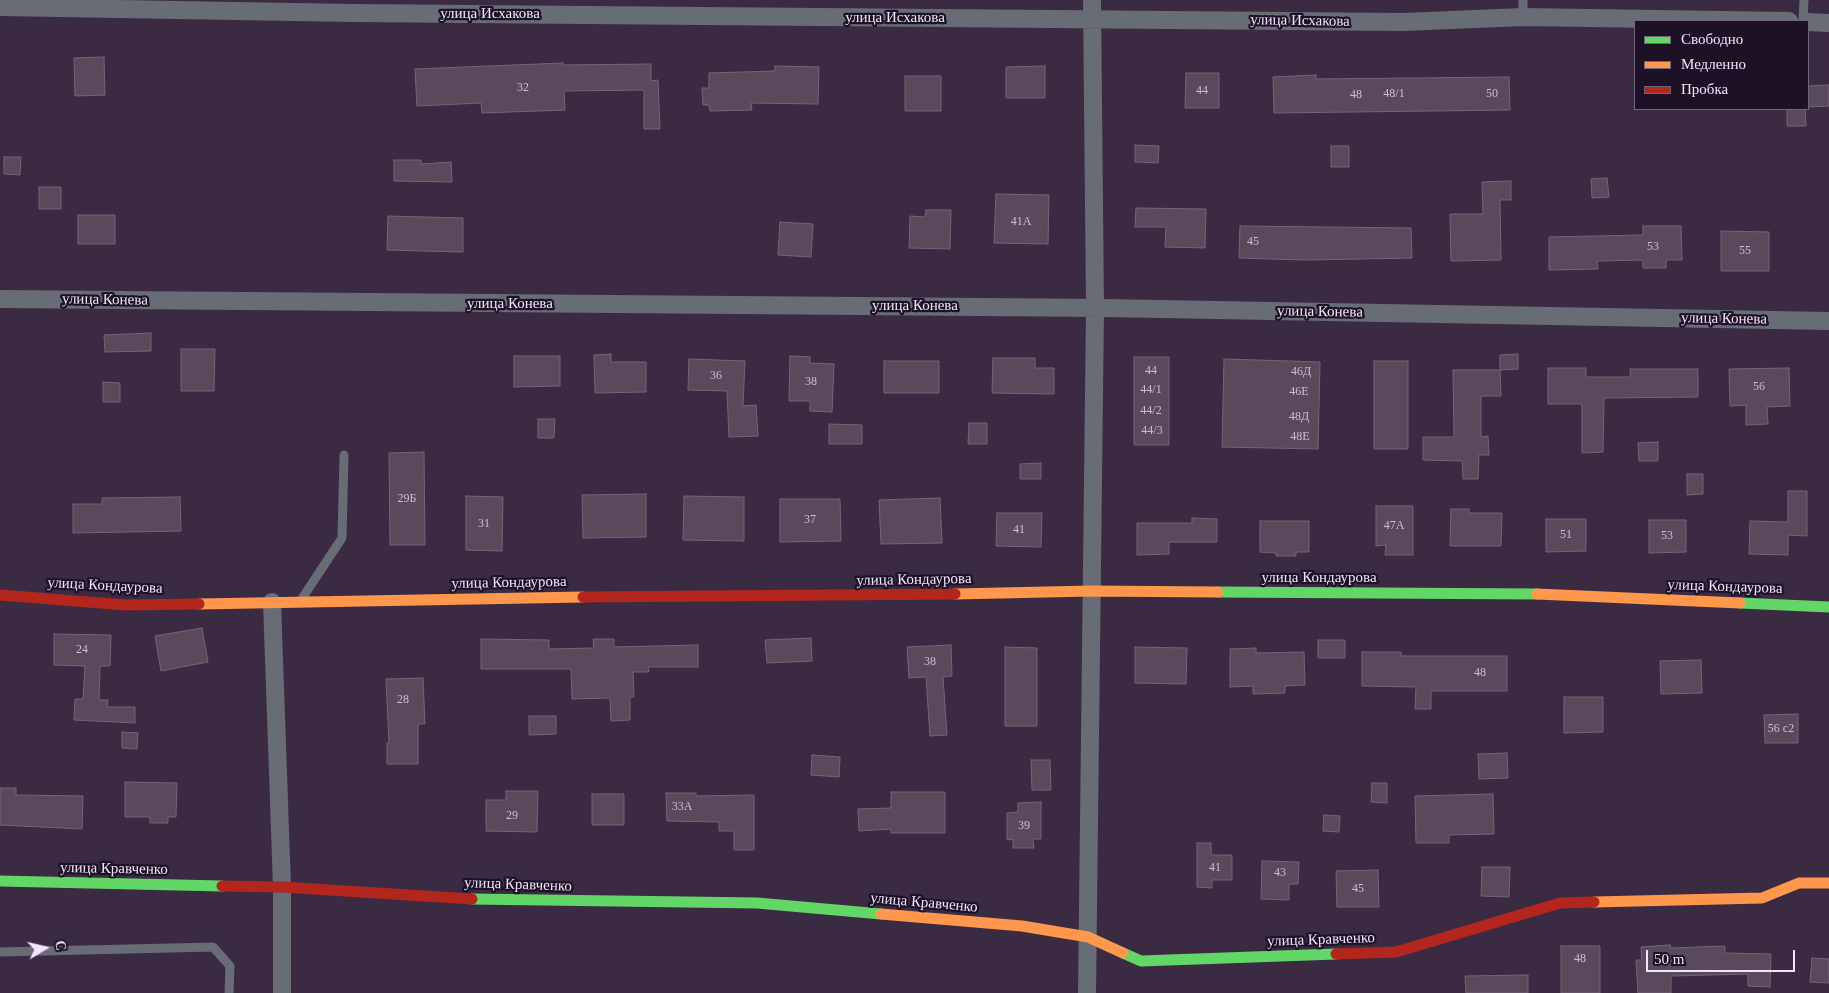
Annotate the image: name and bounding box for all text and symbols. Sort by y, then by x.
street label: улица Исхакова [440,5,540,23]
street label: улица Исхакова [845,9,945,27]
street label: улица Исхакова [1250,11,1350,31]
legend [1634,20,1809,110]
text: Свободно [1681,31,1743,47]
text: Медленно [1681,56,1746,72]
house number: 32 [517,81,529,95]
text: Пробка [1681,81,1728,97]
house number: 44 [1196,84,1208,98]
house number: 48/1 [1383,87,1405,101]
house number: 50 [1486,87,1498,101]
house number: 48 [1350,88,1362,102]
house number: 41А [1011,215,1031,229]
house number: 45 [1247,235,1259,249]
house number: 53 [1647,240,1659,254]
house number: 55 [1739,244,1751,258]
street label: улица Конева [62,290,148,310]
street label: улица Конева [467,295,553,313]
street label: улица Конева [872,297,958,315]
street label: улица Конева [1277,302,1363,322]
street label: улица Конева [1681,309,1767,329]
house number: 44 [1145,364,1157,378]
house number: 46Д [1291,365,1311,379]
house number: 36 [710,369,722,383]
house number: 38 [805,375,817,389]
house number: 56 [1753,380,1765,394]
house number: 44/1 [1140,383,1162,397]
house number: 46Е [1289,385,1309,399]
house number: 44/2 [1140,404,1162,418]
house number: 48Д [1289,410,1309,424]
house number: 44/3 [1141,424,1163,438]
house number: 48Е [1290,430,1310,444]
house number: 29Б [398,492,416,506]
house number: 37 [804,513,816,527]
house number: 31 [478,517,490,531]
house number: 47А [1384,519,1404,533]
house number: 41 [1013,523,1025,537]
house number: 51 [1560,528,1572,542]
house number: 53 [1661,529,1673,543]
street label: улица Кондаурова [1261,569,1377,587]
street label: улица Кондаурова [856,570,972,590]
street label: улица Кондаурова [451,573,567,593]
street label: улица Кондаурова [47,574,163,598]
street label: улица Кондаурова [1667,576,1783,598]
house number: 24 [76,643,88,657]
house number: 38 [924,655,936,669]
house number: 48 [1474,666,1486,680]
house number: 28 [397,693,409,707]
house number: 56 с2 [1768,722,1794,736]
house number: 33А [672,800,692,814]
house number: 29 [506,809,518,823]
house number: 39 [1018,819,1030,833]
street label: улица Кравченко [60,859,168,879]
house number: 41 [1209,861,1221,875]
house number: 43 [1274,866,1286,880]
street label: улица Кравченко [464,874,572,896]
house number: 45 [1352,882,1364,896]
street label: улица Кравченко [870,889,978,917]
north arrow [20,923,70,973]
street label: улица Кравченко [1267,929,1375,951]
text: С [52,939,69,952]
scale bar [1649,940,1798,972]
text: 50 m [1654,951,1684,967]
house number: 48 [1574,952,1586,966]

